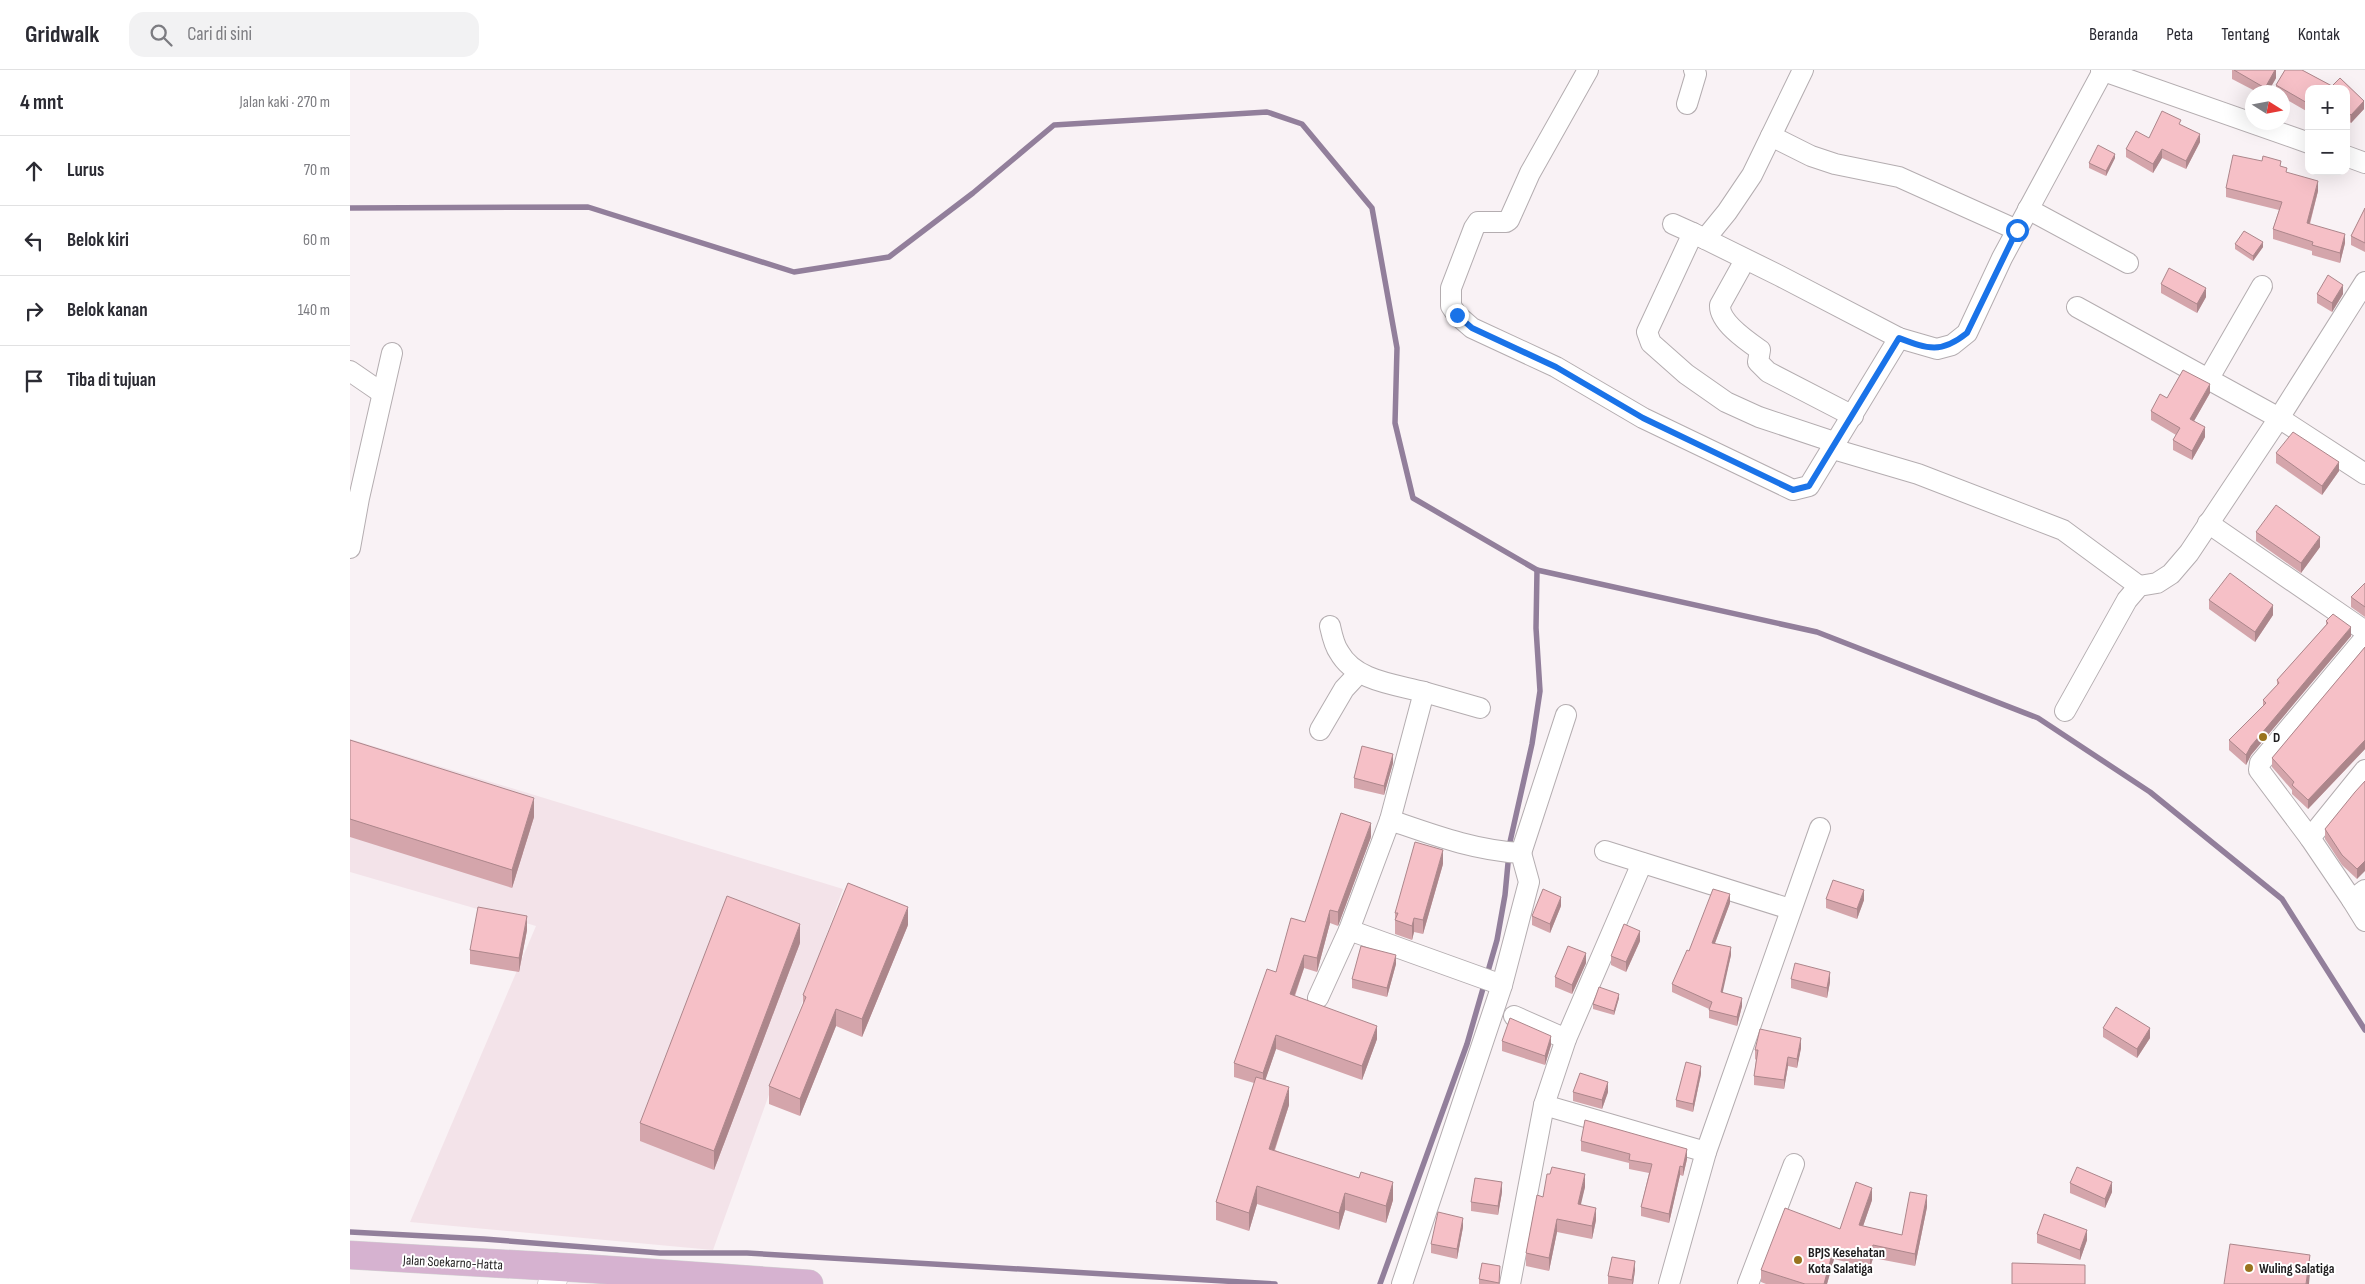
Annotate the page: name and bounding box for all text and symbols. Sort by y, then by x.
search box [129,12,479,57]
text: Gridwalk [25,20,99,49]
icon: search [147,21,175,49]
text: Cari di sini [187,23,252,46]
text: Beranda [2089,24,2138,45]
text: Peta [2166,24,2193,45]
text: Tentang [2221,24,2270,45]
text: Kontak [2298,24,2340,45]
north arrow [2245,85,2290,130]
map controls [2305,85,2350,175]
button: + [2305,85,2350,130]
text: 4 mnt [20,90,63,115]
text: Jalan kaki · 270 m [239,93,330,112]
button: − [2305,130,2350,175]
icon: ahead [20,157,48,185]
text: Lurus [67,159,104,182]
text: 70 m [304,161,330,180]
route start [2006,219,2029,242]
icon: left [20,227,48,255]
text: Belok kiri [67,229,129,252]
text: 60 m [303,231,330,250]
icon: right [20,297,48,325]
text: Belok kanan [67,299,148,322]
text: 140 m [298,301,330,320]
route end [1446,304,1469,327]
icon: arrive [20,367,48,395]
text: Tiba di tujuan [67,369,156,392]
place label: D [2273,729,2280,746]
marker: D [2257,731,2269,743]
place label: BPJS Kesehatan Kota Salatiga [1808,1244,1885,1277]
street label: Jalan Soekarno-Hatta [402,1251,503,1274]
marker: BPJS Kesehatan Kota Salatiga [1792,1254,1804,1266]
place label: Wuling Salatiga [2259,1260,2335,1277]
marker: Wuling Salatiga [2243,1262,2255,1274]

